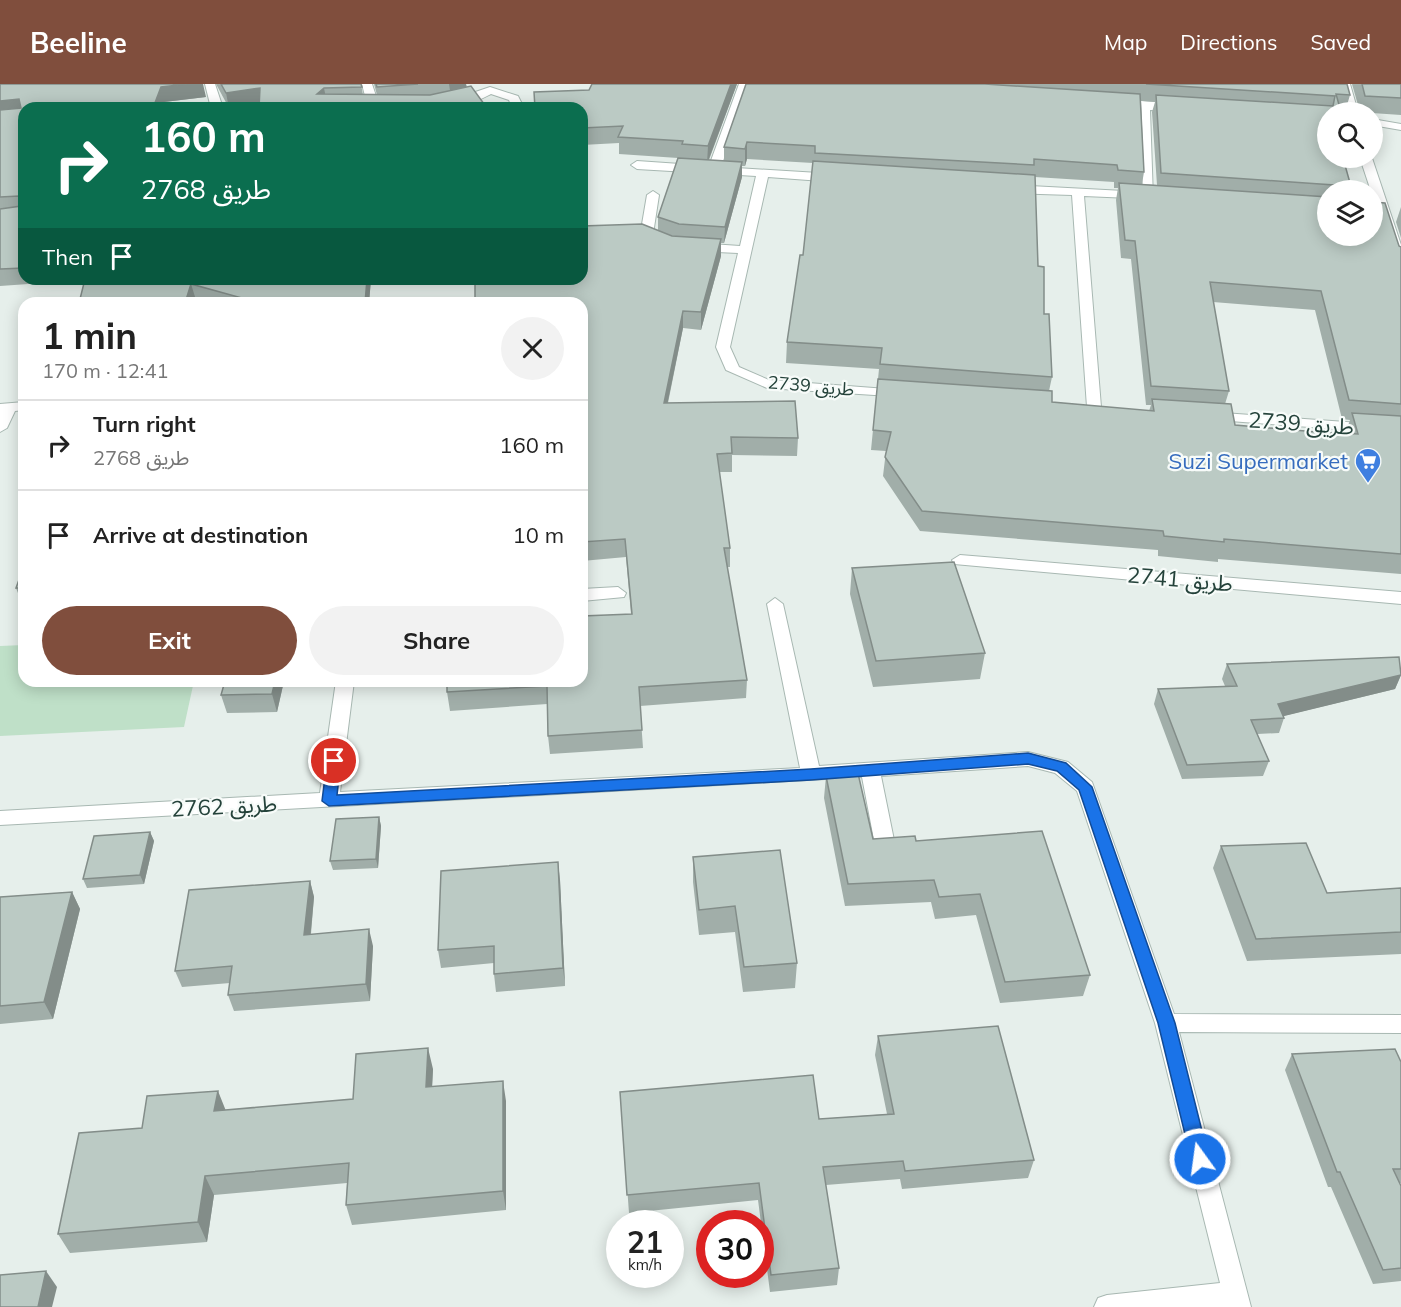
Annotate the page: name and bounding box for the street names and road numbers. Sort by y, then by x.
street label: طريق 2739 [767,370,855,401]
street label: طريق 2739 [1247,405,1355,441]
street label: طريق 2741 [1126,560,1234,598]
street label: طريق 2762 [170,789,278,823]

